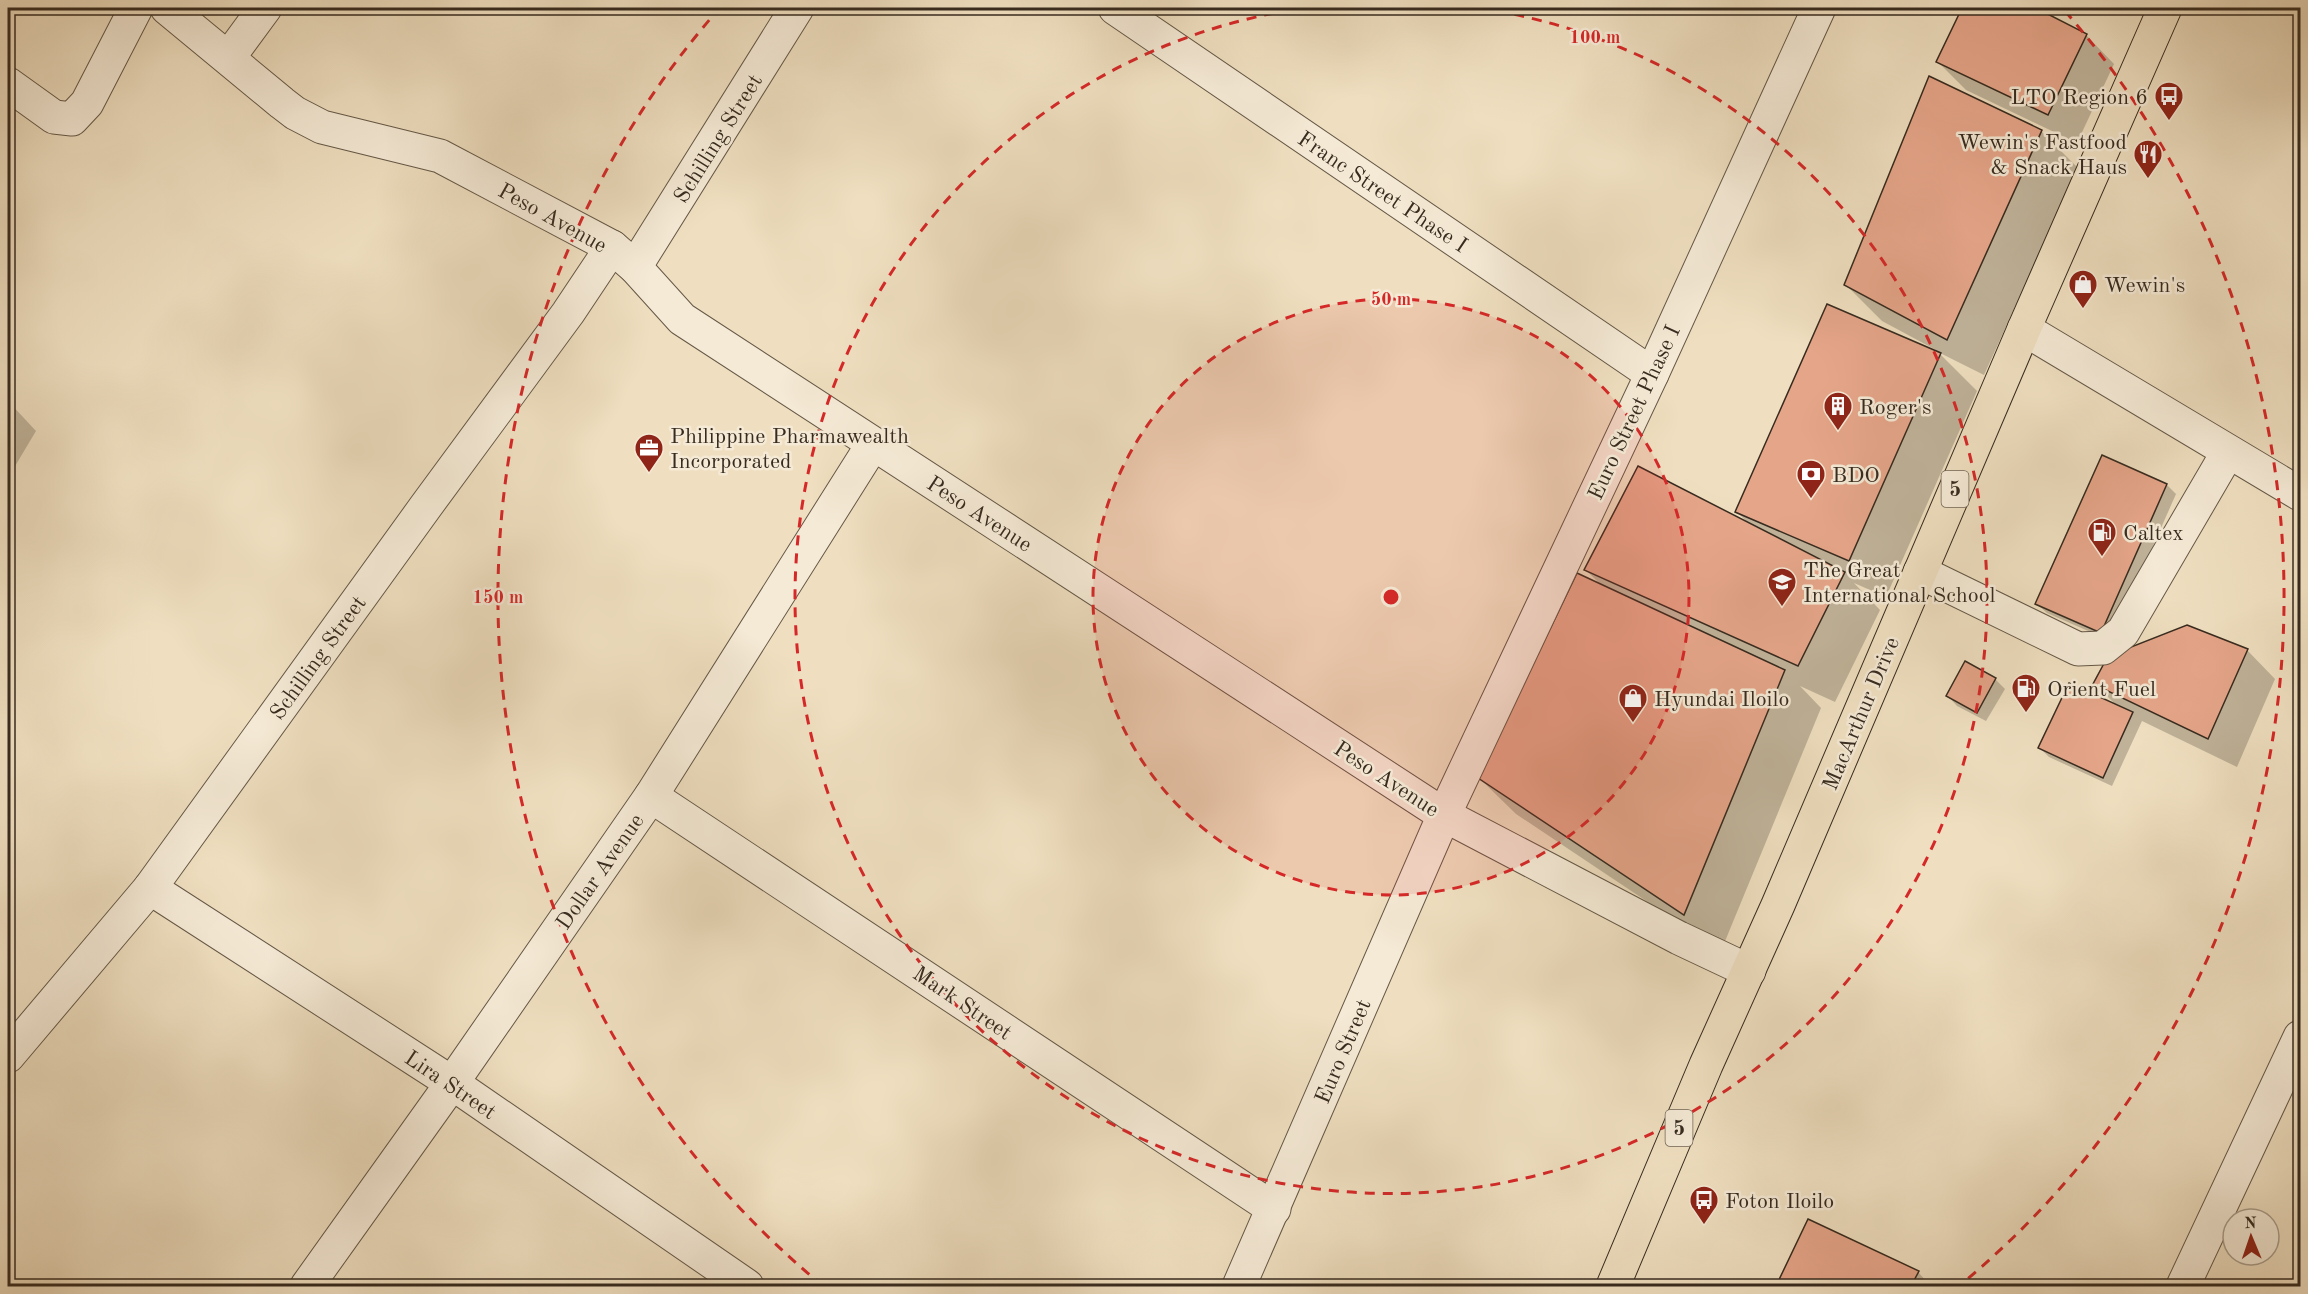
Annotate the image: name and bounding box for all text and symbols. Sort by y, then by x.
text: 100 m [1570,29,1620,47]
street label: Schilling Street [670,71,767,207]
bus stop icon: LTO Region 6 [2153,80,2185,122]
place label: LTO Region 6 [2011,87,2148,109]
street label: Franc Street Phase I [1293,128,1471,257]
place label: Wewin's Fastfood & Snack Haus [1957,132,2127,179]
restaurant icon: Wewin's Fastfood & Snack Haus [2132,138,2164,180]
street label: Peso Avenue [494,180,610,258]
shop icon: Wewin's [2067,268,2099,310]
place label: Wewin's [2104,275,2185,297]
text: 50 m [1371,291,1411,309]
street label: Euro Street Phase I [1585,322,1685,503]
building icon: Roger's [1822,390,1854,432]
place label: Roger's [1859,397,1932,419]
place label: Philippine Pharmawealth Incorporated [670,426,909,473]
office icon: Philippine Pharmawealth Incorporated [633,432,665,474]
bank icon: BDO [1795,458,1827,500]
place label: BDO [1832,465,1880,487]
road number: 5 [1942,471,1968,507]
street label: Peso Avenue [922,473,1035,557]
fuel station icon: Caltex [2086,516,2118,558]
place label: Caltex [2123,523,2184,545]
place label: The Great International School [1803,560,1996,607]
school or university icon: The Great International School [1766,566,1798,608]
centre of rings [1381,587,1401,607]
text: 150 m [473,589,523,607]
street label: Schilling Street [266,592,371,724]
street label: MacArthur Drive [1820,634,1904,794]
fuel station icon: Orient Fuel [2010,672,2042,714]
place label: Orient Fuel [2047,679,2156,701]
shop icon: Hyundai Iloilo [1617,682,1649,724]
place label: Hyundai Iloilo [1654,689,1789,711]
street label: Peso Avenue [1329,738,1442,822]
street label: Dollar Avenue [553,810,649,934]
street label: Mark Street [908,963,1015,1045]
street label: Euro Street [1312,996,1376,1107]
street label: Lira Street [400,1047,500,1124]
road number: 5 [1666,1110,1692,1146]
bus stop icon: Foton Iloilo [1688,1184,1720,1226]
place label: Foton Iloilo [1725,1191,1834,1213]
north arrow [2221,1207,2281,1267]
text: N [2244,1216,2258,1232]

